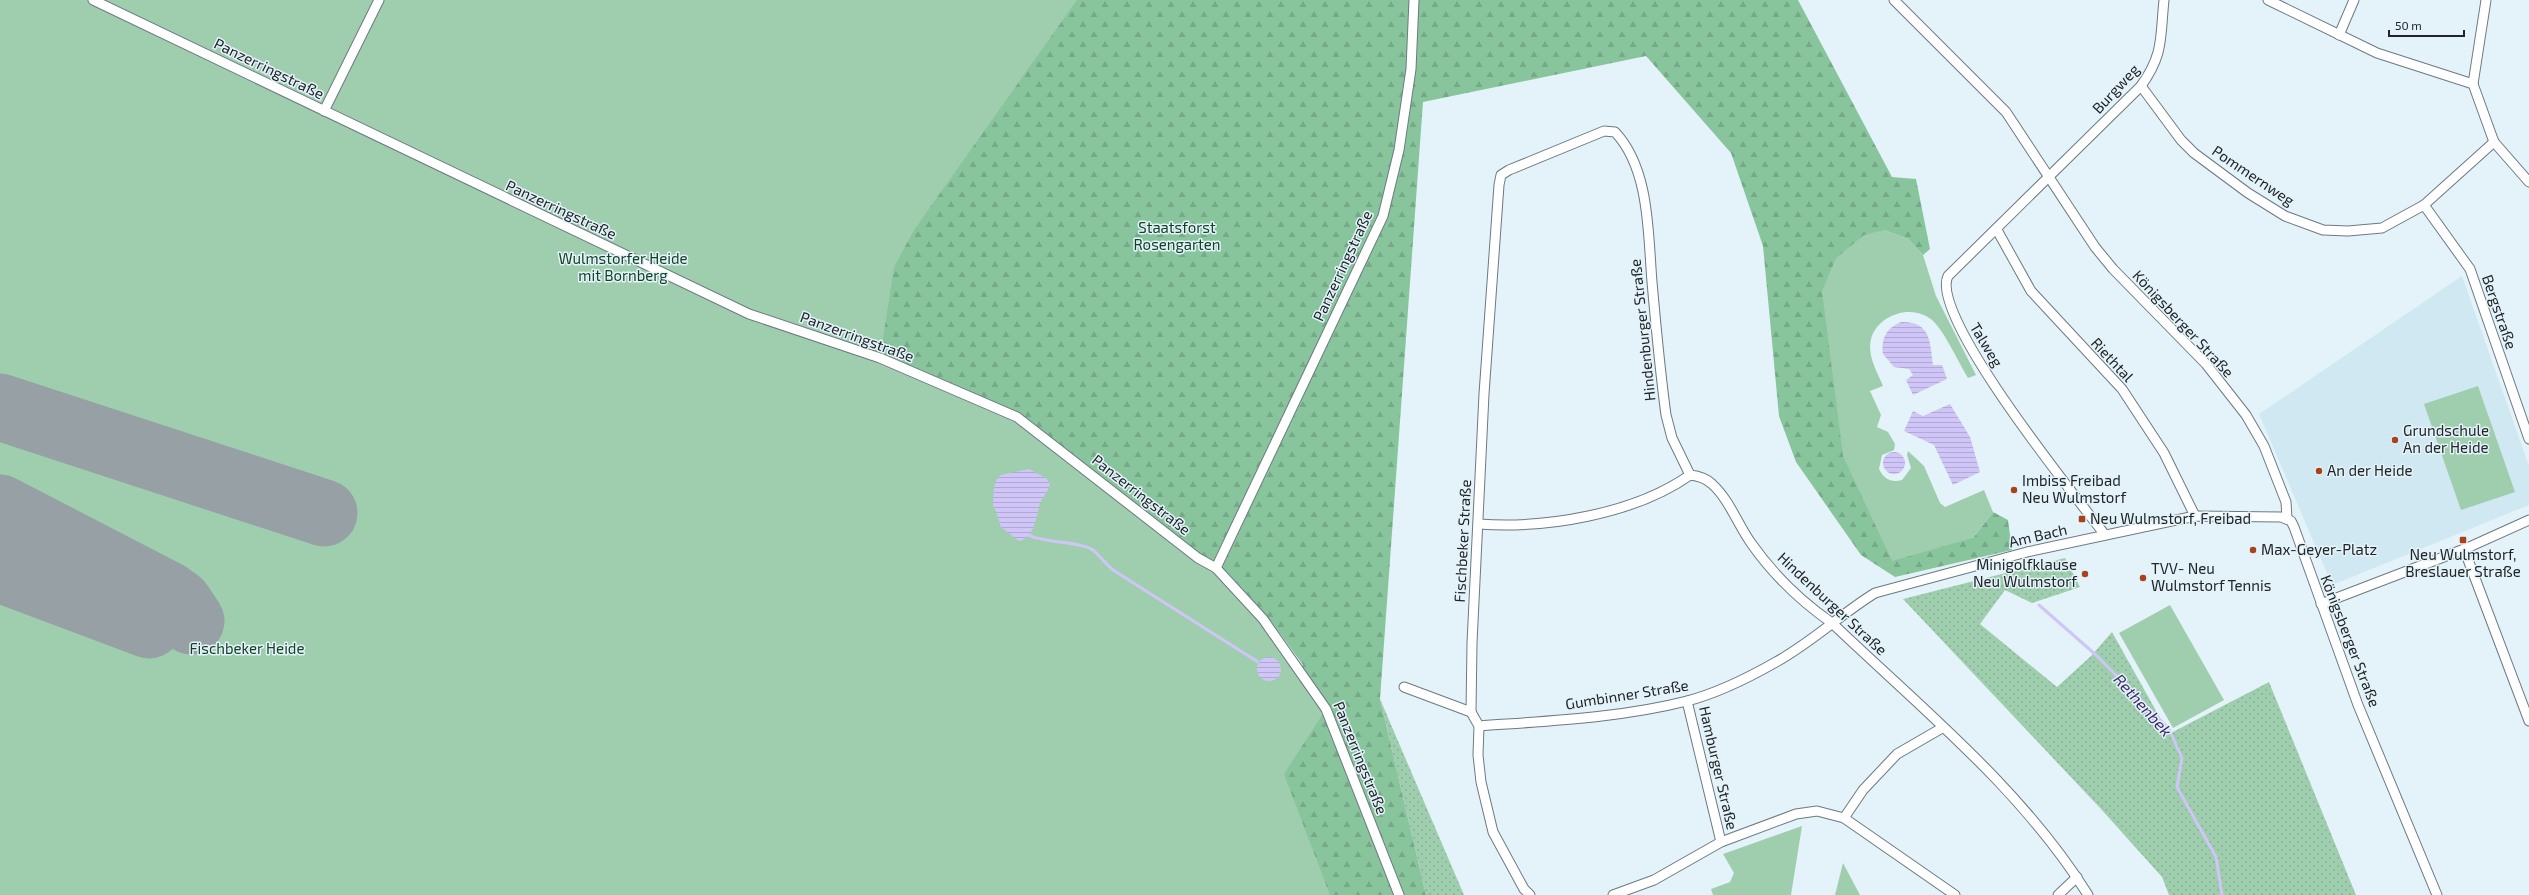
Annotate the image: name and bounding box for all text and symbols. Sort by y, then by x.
scale bar [2389,12,2464,38]
text: 50 m [2395,18,2422,32]
street label: Panzerringstraße [212,34,327,102]
street label: Burgweg [2088,59,2143,117]
street label: Pommernweg [2209,141,2299,210]
street label: Panzerringstraße [503,176,620,243]
street label: Panzerringstraße [1309,207,1376,324]
park label: Staatsforst Rosengarten [1133,218,1221,253]
park label: Wulmstorfer Heide mit Bornberg [558,249,688,284]
street label: Hindenburger Straße [1626,258,1658,402]
street label: Königsberger Straße [2129,266,2238,381]
street label: Bergstraße [2479,272,2521,351]
street label: Panzerringstraße [798,307,917,365]
street label: Talweg [1967,319,2007,370]
street label: Riethtal [2088,333,2138,386]
place label: Grundschule An der Heide [2403,421,2489,456]
marker: Grundschule An der Heide [2390,435,2400,445]
street label: Panzerringstraße [1089,450,1194,538]
place label: An der Heide [2327,461,2413,479]
marker: An der Heide [2314,466,2324,476]
place label: Imbiss Freibad Neu Wulmstorf [2022,471,2126,506]
street label: Fischbeker Straße [1450,479,1474,603]
marker: Imbiss Freibad Neu Wulmstorf [2009,485,2019,495]
place label: Neu Wulmstorf, Freibad [2090,509,2251,527]
marker: Neu Wulmstorf, Freibad [2077,514,2087,524]
street label: Am Bach [2007,520,2069,550]
marker: Neu Wulmstorf, Breslauer Straße [2458,535,2468,545]
place label: Max-Geyer-Platz [2261,540,2377,558]
marker: Max-Geyer-Platz [2248,545,2258,555]
place label: Neu Wulmstorf, Breslauer Straße [2405,545,2521,580]
street label: Hindenburger Straße [1774,548,1891,659]
place label: Minigolfklause Neu Wulmstorf [1973,555,2077,590]
place label: TVV- Neu Wulmstorf Tennis [2151,559,2271,594]
marker: Minigolfklause Neu Wulmstorf [2080,569,2090,579]
street label: Königsberger Straße [2317,572,2384,709]
marker: TVV- Neu Wulmstorf Tennis [2138,573,2148,583]
park label: Fischbeker Heide [189,639,305,657]
water label: Rethenbek [2110,669,2176,740]
street label: Gumbinner Straße [1564,675,1690,713]
street label: Panzerringstraße [1330,699,1392,817]
street label: Hamburger Straße [1696,704,1742,831]

